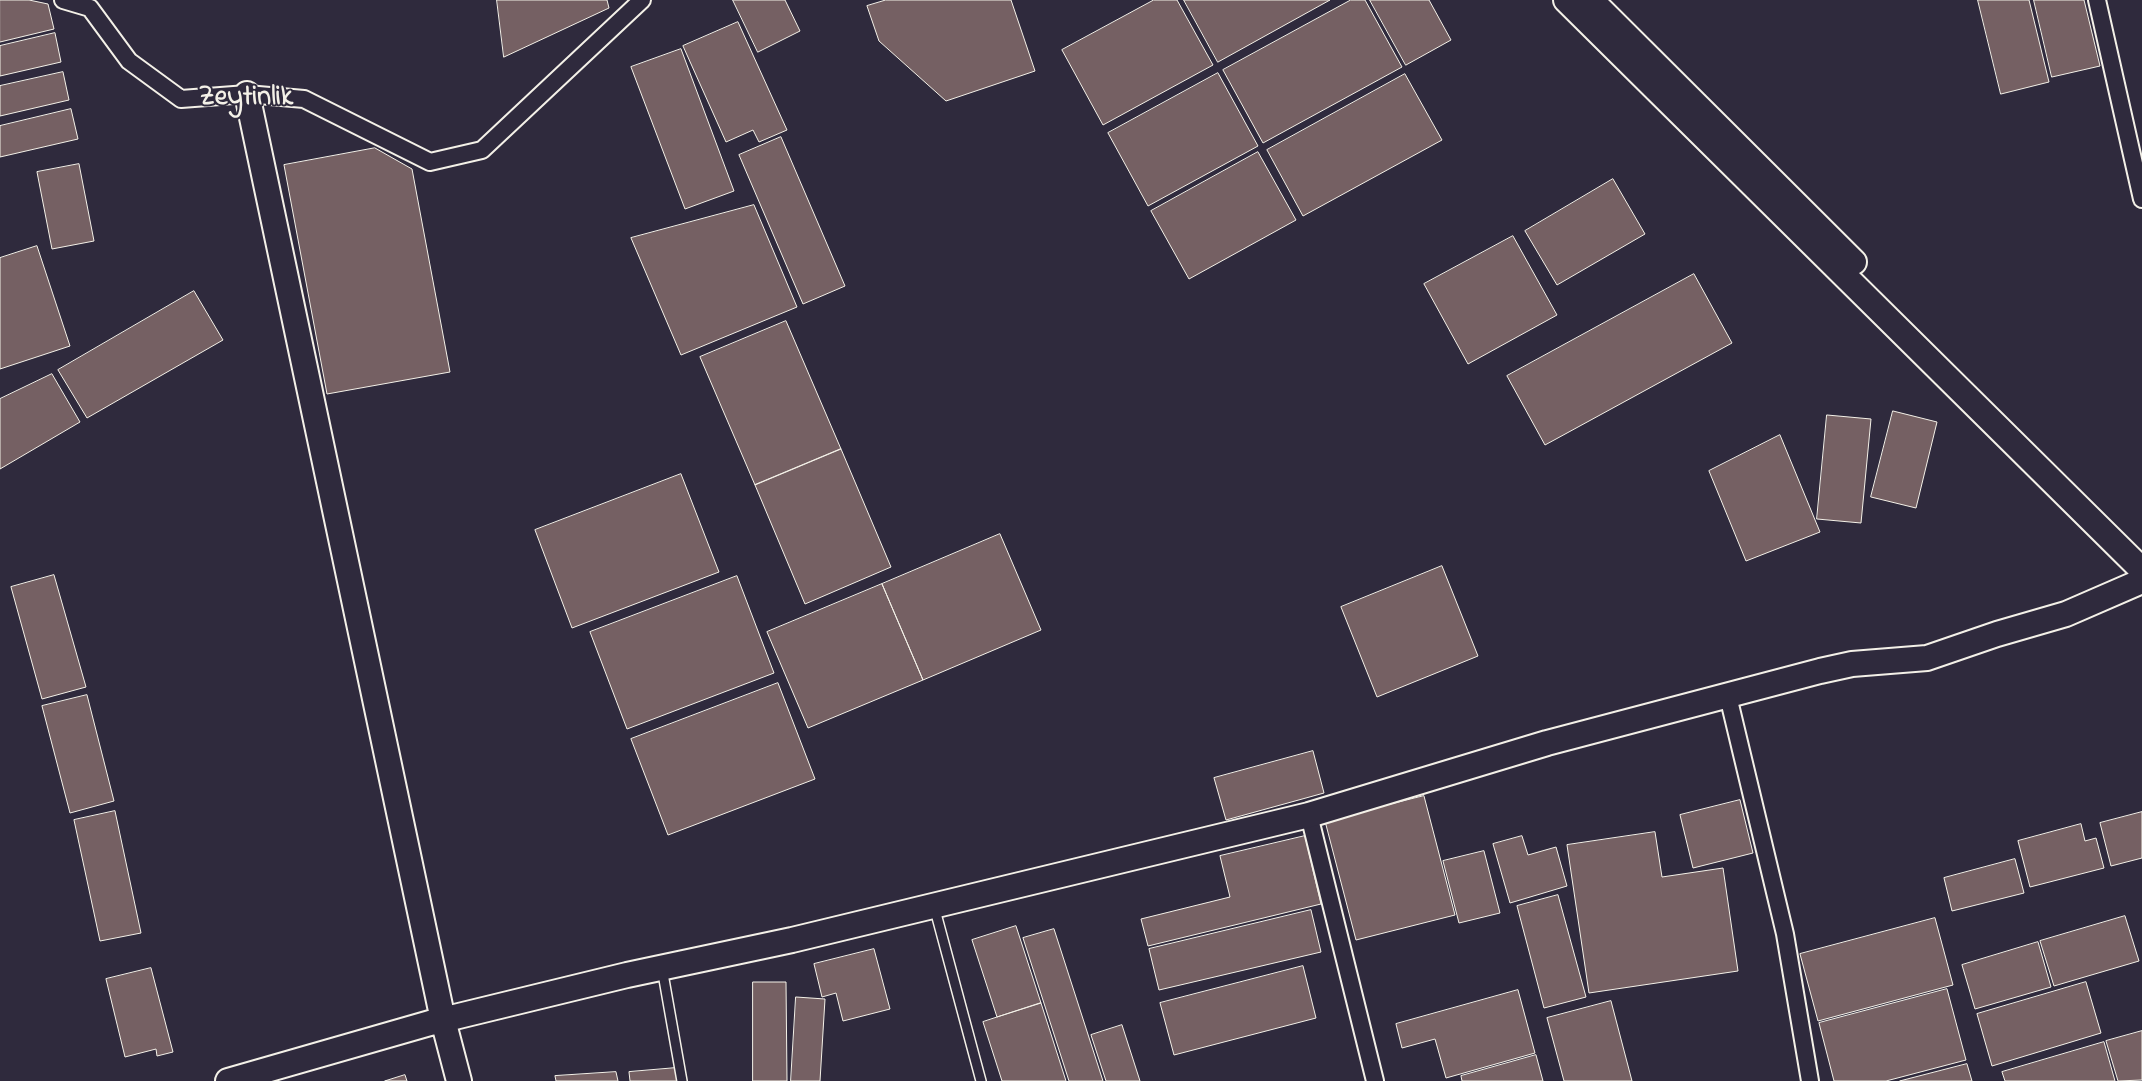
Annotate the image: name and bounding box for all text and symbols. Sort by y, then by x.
district label: Zeytinlik [199,82,293,116]

